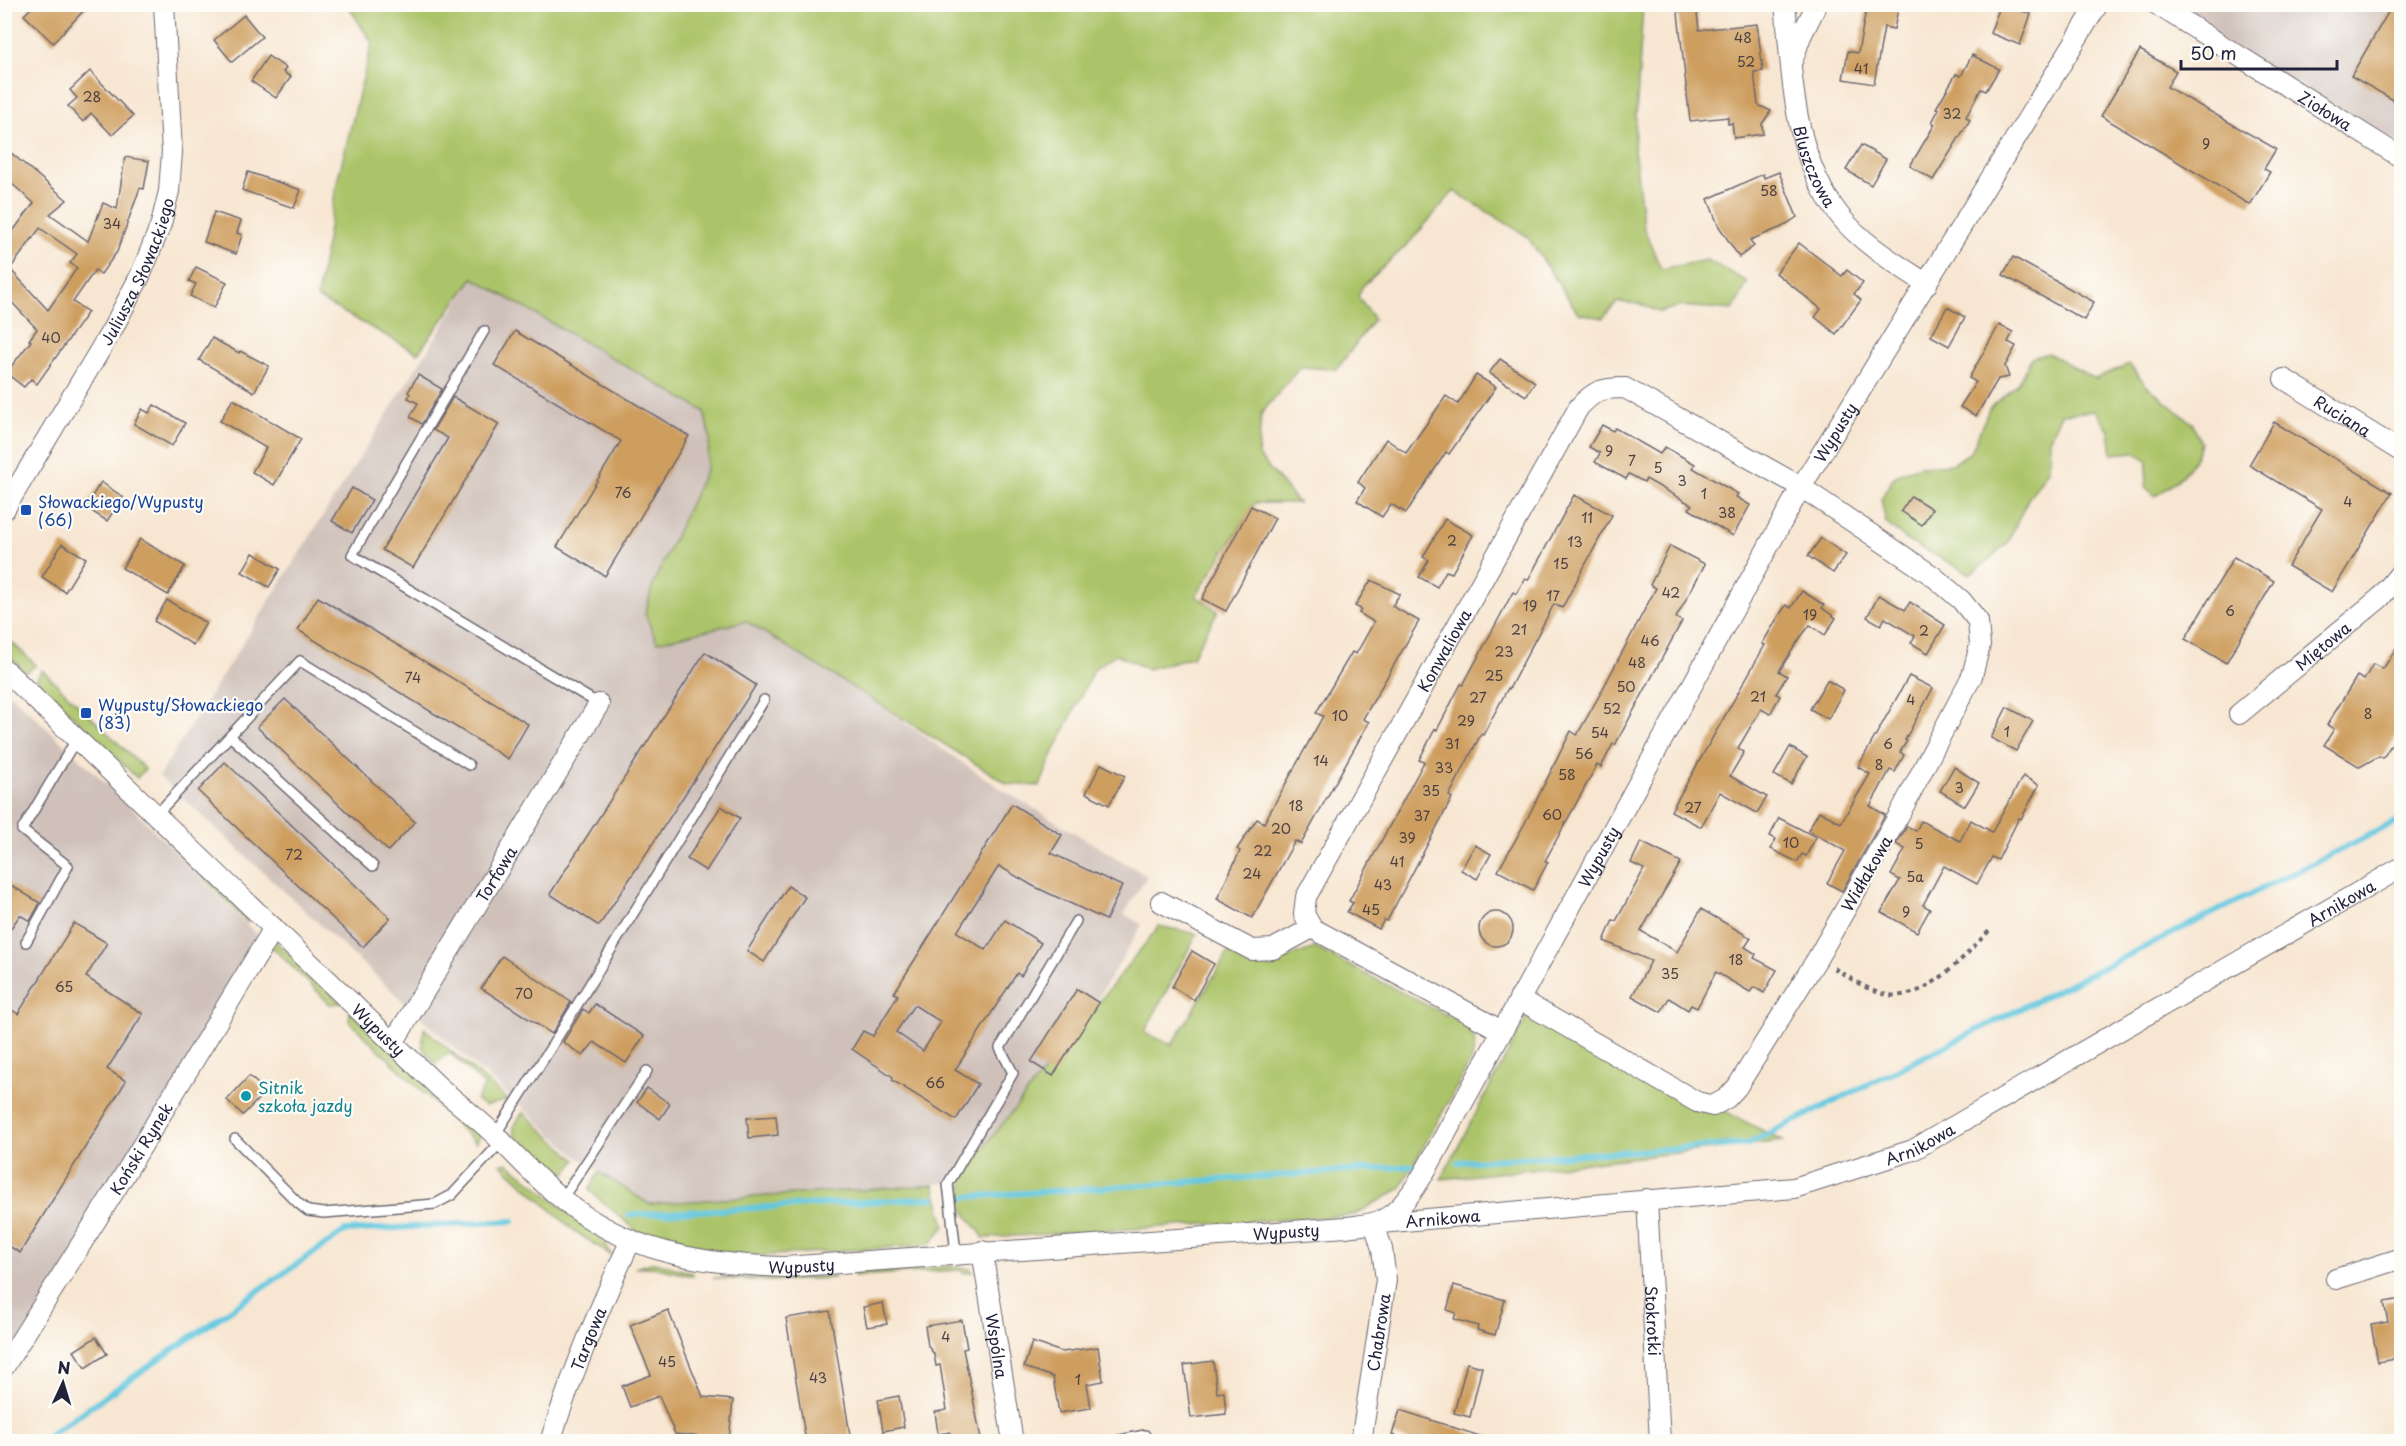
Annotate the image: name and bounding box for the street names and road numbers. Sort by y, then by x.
street label: Ziołowa [2294,84,2357,136]
street label: Bluszczowa [1788,123,1842,212]
street label: Juliusza Słowackiego [94,195,179,350]
street label: Ruciana [2310,389,2376,442]
street label: Wypusty [1807,397,1862,467]
street label: Konwaliowa [1411,604,1476,696]
street label: Miętowa [2289,615,2355,675]
street label: Wypusty [1572,822,1625,891]
street label: Widłakowa [1835,831,1897,915]
street label: Torfowa [470,841,522,906]
street label: Arnikowa [2303,873,2379,931]
street label: Wypusty [347,998,411,1061]
street label: Koński Rynek [103,1097,178,1199]
street label: Arnikowa [1882,1117,1959,1170]
street label: Arnikowa [1405,1203,1481,1233]
street label: Wypusty [1252,1217,1320,1246]
street label: Wypusty [768,1251,835,1279]
street label: Stokrotki [1640,1285,1667,1357]
street label: Chabrowa [1360,1292,1396,1373]
street label: Targowa [564,1303,611,1374]
street label: Wspólna [980,1311,1014,1380]

